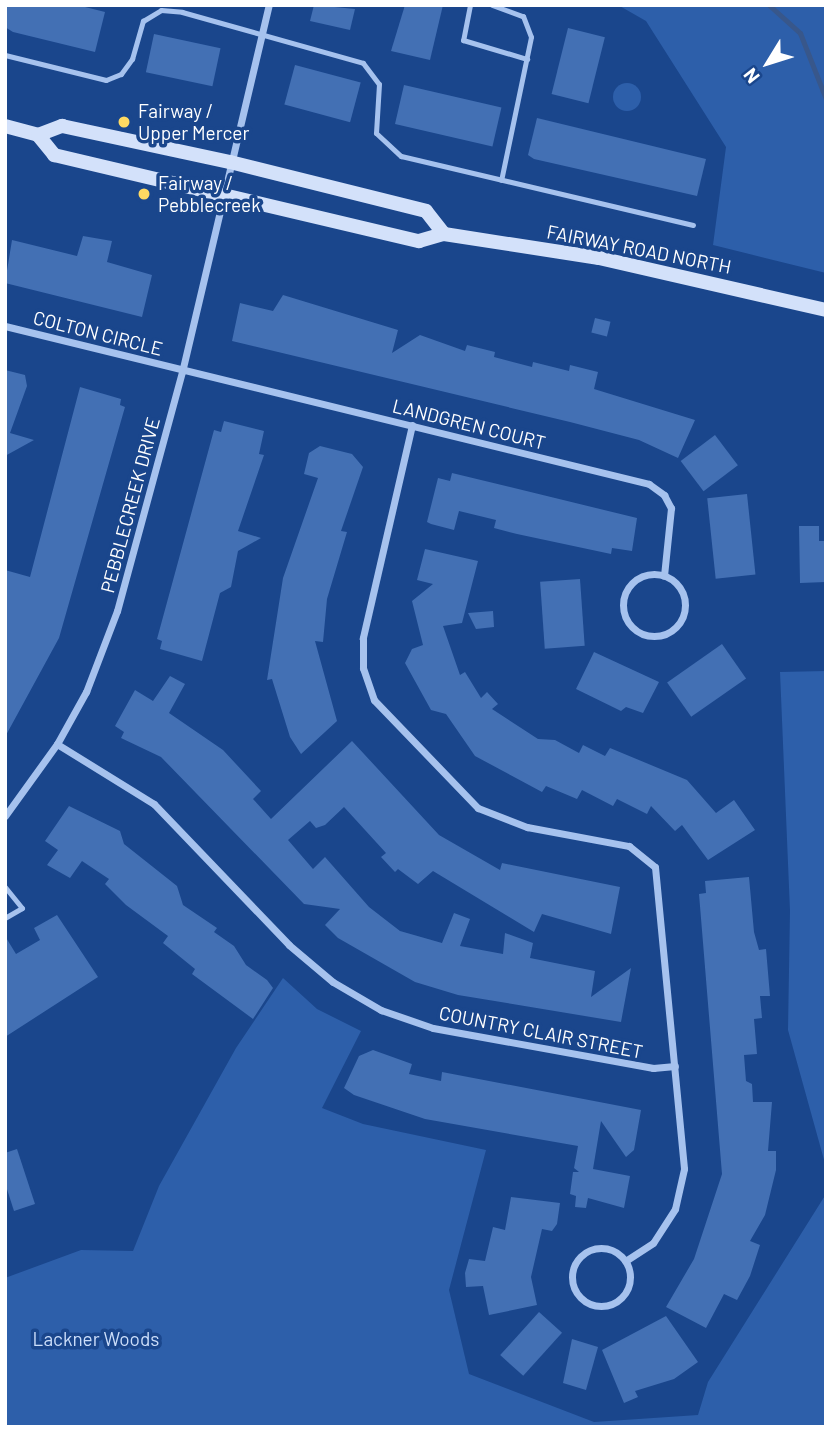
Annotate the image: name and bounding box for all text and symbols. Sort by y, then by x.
north arrow [733,28,803,98]
text: N [738,64,764,88]
place label: Fairway / Upper Mercer [138,100,249,144]
marker: Fairway / Upper Mercer [116,114,132,130]
place label: Fairway / Pebblecreek [158,172,261,216]
marker: Fairway / Pebblecreek [136,186,152,202]
street label: FAIRWAY ROAD NORTH [545,220,733,278]
street label: COLTON CIRCLE [31,306,165,360]
street label: LANDGREN COURT [390,394,548,454]
street label: PEBBLECREEK DRIVE [96,415,164,595]
street label: COUNTRY CLAIR STREET [437,1001,645,1063]
park label: Lackner Woods [33,1328,159,1350]

